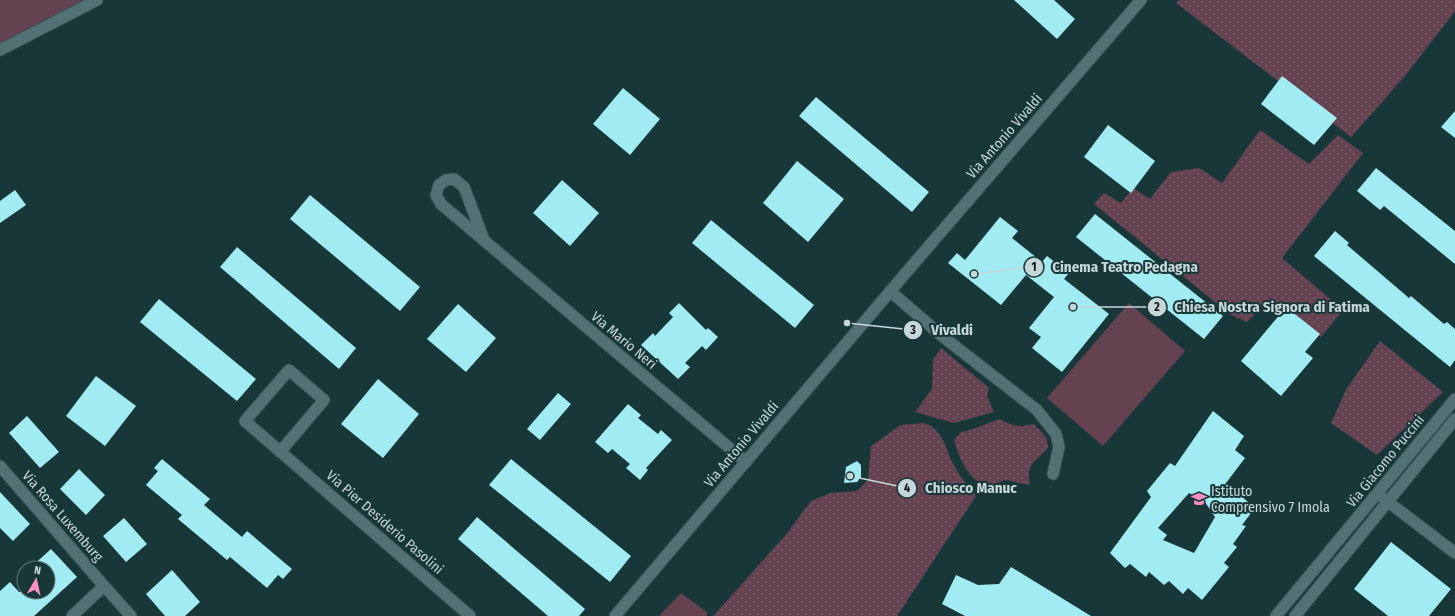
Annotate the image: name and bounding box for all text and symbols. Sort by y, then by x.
street label: Via Antonio Vivaldi [963,90,1046,182]
callout: Cinema Teatro Pedagna [1024,254,1206,281]
text: Cinema Teatro Pedagna [1052,258,1198,276]
text: 1 [1031,260,1037,274]
callout: Chiesa Nostra Signora di Fatima [1147,293,1378,320]
text: Chiesa Nostra Signora di Fatima [1174,298,1370,316]
text: 2 [1153,300,1160,314]
street label: Via Mario Neri [587,308,660,373]
callout: Vivaldi [903,317,981,344]
text: Vivaldi [930,321,973,339]
text: 3 [909,323,916,337]
street label: Via Antonio Vivaldi [701,398,782,491]
street label: Via Giacomo Puccini [1343,412,1428,511]
street label: Via Rosa Luxemburg [19,467,107,565]
street label: Via Pier Desiderio Pasolini [323,467,447,578]
callout: Chiosco Manuc [897,474,1025,501]
text: Chiosco Manuc [925,479,1017,497]
text: 4 [904,481,910,495]
place label: Istituto Comprensivo 7 Imola [1211,483,1330,516]
school or university icon: Istituto Comprensivo 7 Imola [1190,490,1208,508]
north arrow [16,560,56,600]
text: N [33,564,42,578]

